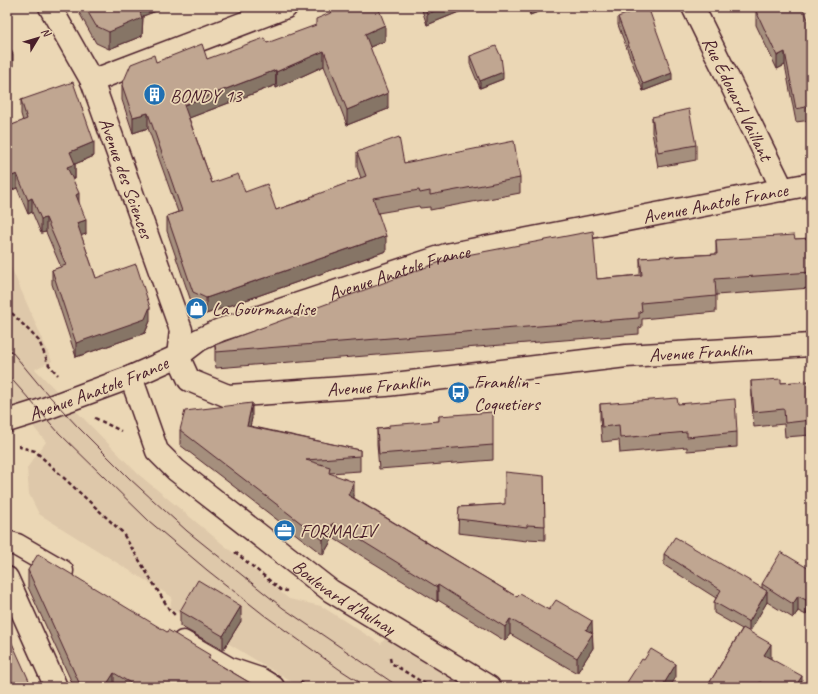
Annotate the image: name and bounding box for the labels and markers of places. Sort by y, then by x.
building icon: BONDY 13 [142,82,168,108]
place label: BONDY 13 [170,84,243,108]
shop icon: La Gourmandise [183,295,209,321]
place label: La Gourmandise [212,297,317,321]
place label: Franklin - Coquetiers [474,370,542,416]
bus stop icon: Franklin - Coquetiers [446,379,472,405]
office icon: FORMALIV [271,517,297,543]
place label: FORMALIV [300,519,379,543]

